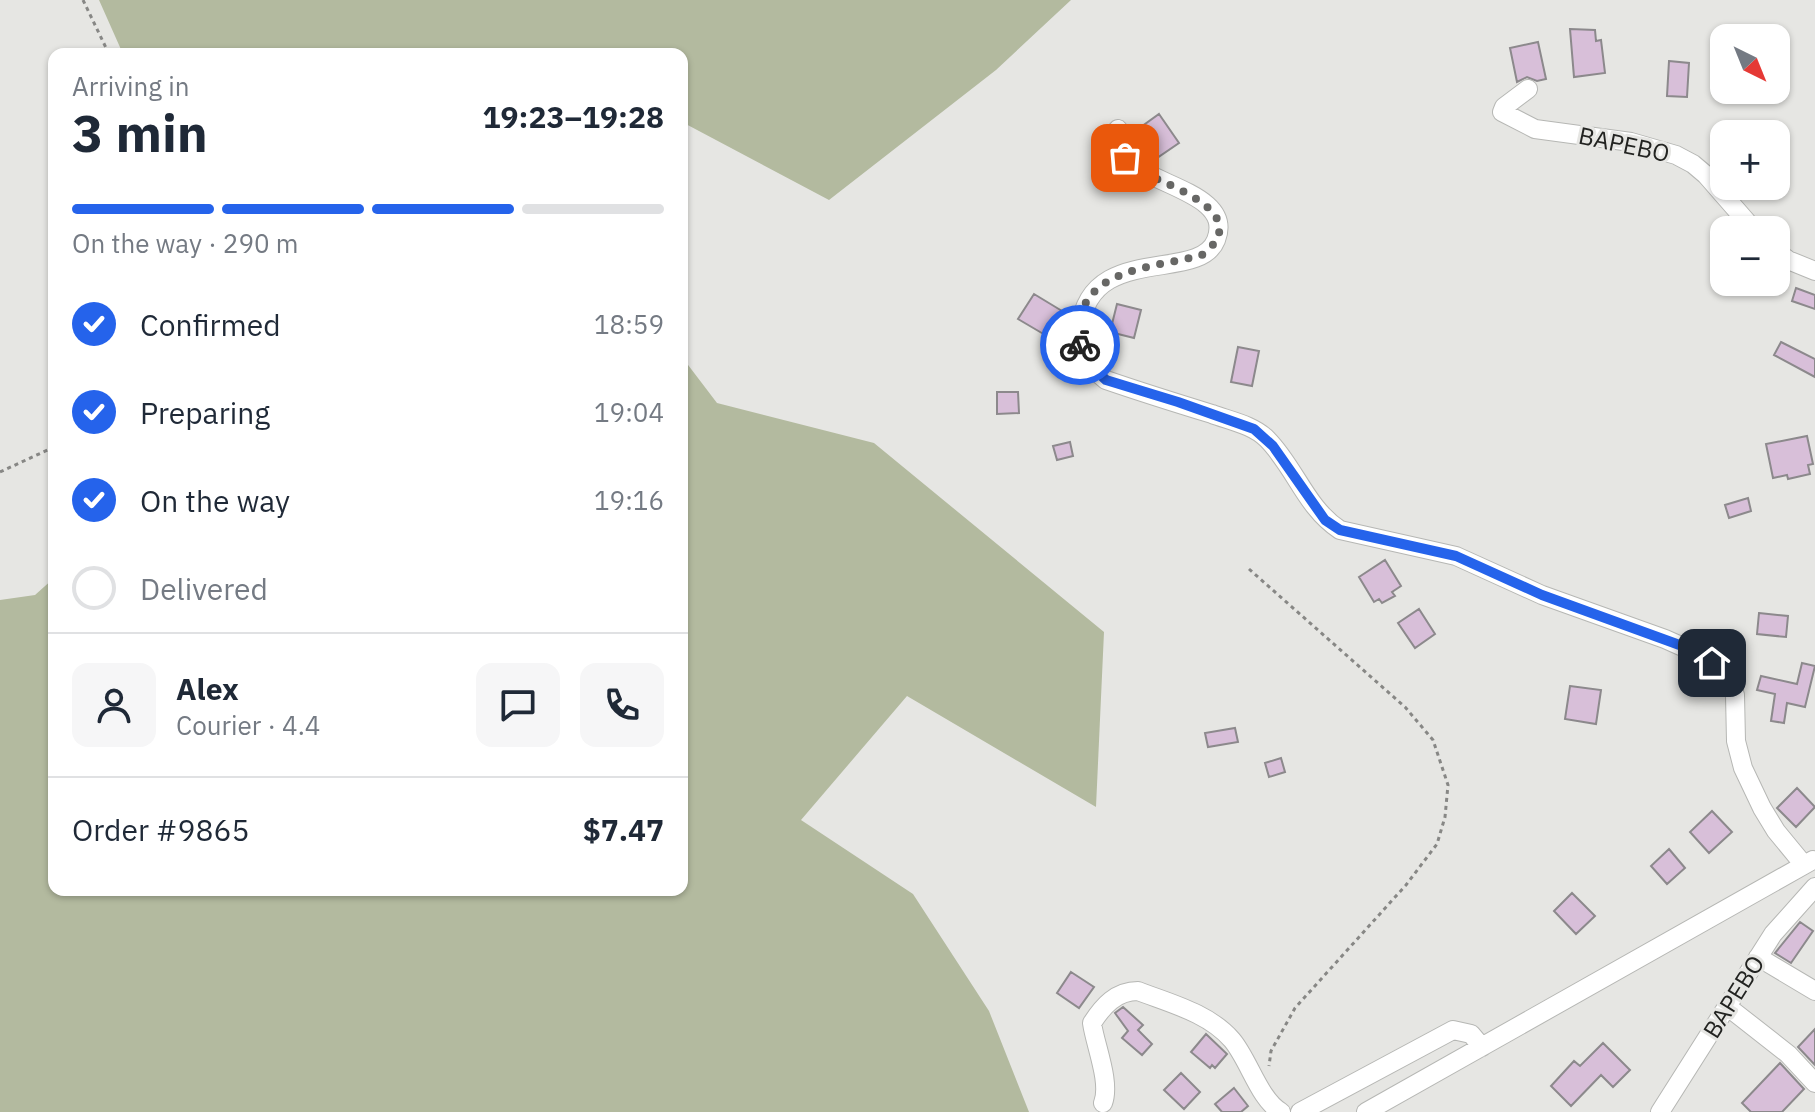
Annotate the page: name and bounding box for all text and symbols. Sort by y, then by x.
north arrow [1710,24,1790,104]
map controls [1710,24,1790,296]
text: Arriving in [72,69,189,103]
text: 19:23–19:28 [483,97,664,136]
text: 3 min [72,99,208,166]
street label: ВАРЕВО [1576,119,1673,169]
button: + [1710,120,1790,200]
pin [1091,124,1159,192]
icon: bag [1103,136,1147,180]
button: − [1710,216,1790,296]
text: On the way · 290 m [72,226,298,260]
icon: check [72,302,116,346]
text: Confirmed [140,305,281,344]
courier [1040,305,1120,385]
text: 18:59 [594,307,664,341]
icon: bike [1058,323,1102,367]
icon: check [72,390,116,434]
text: Preparing [140,393,270,432]
text: 19:04 [594,395,664,429]
icon: check [72,478,116,522]
text: On the way [140,481,290,520]
text: 19:16 [594,483,664,517]
text: Delivered [140,569,268,608]
pin [1678,629,1746,697]
icon: home [1690,641,1734,685]
button: person [72,663,156,747]
button: chat [476,663,560,747]
button: phone [580,663,664,747]
text: Alex [176,669,239,708]
text: Courier · 4.4 [176,708,320,742]
text: Order #9865 [72,810,249,849]
text: $7.47 [583,810,664,849]
street label: ВАРЕВО [1695,949,1771,1044]

